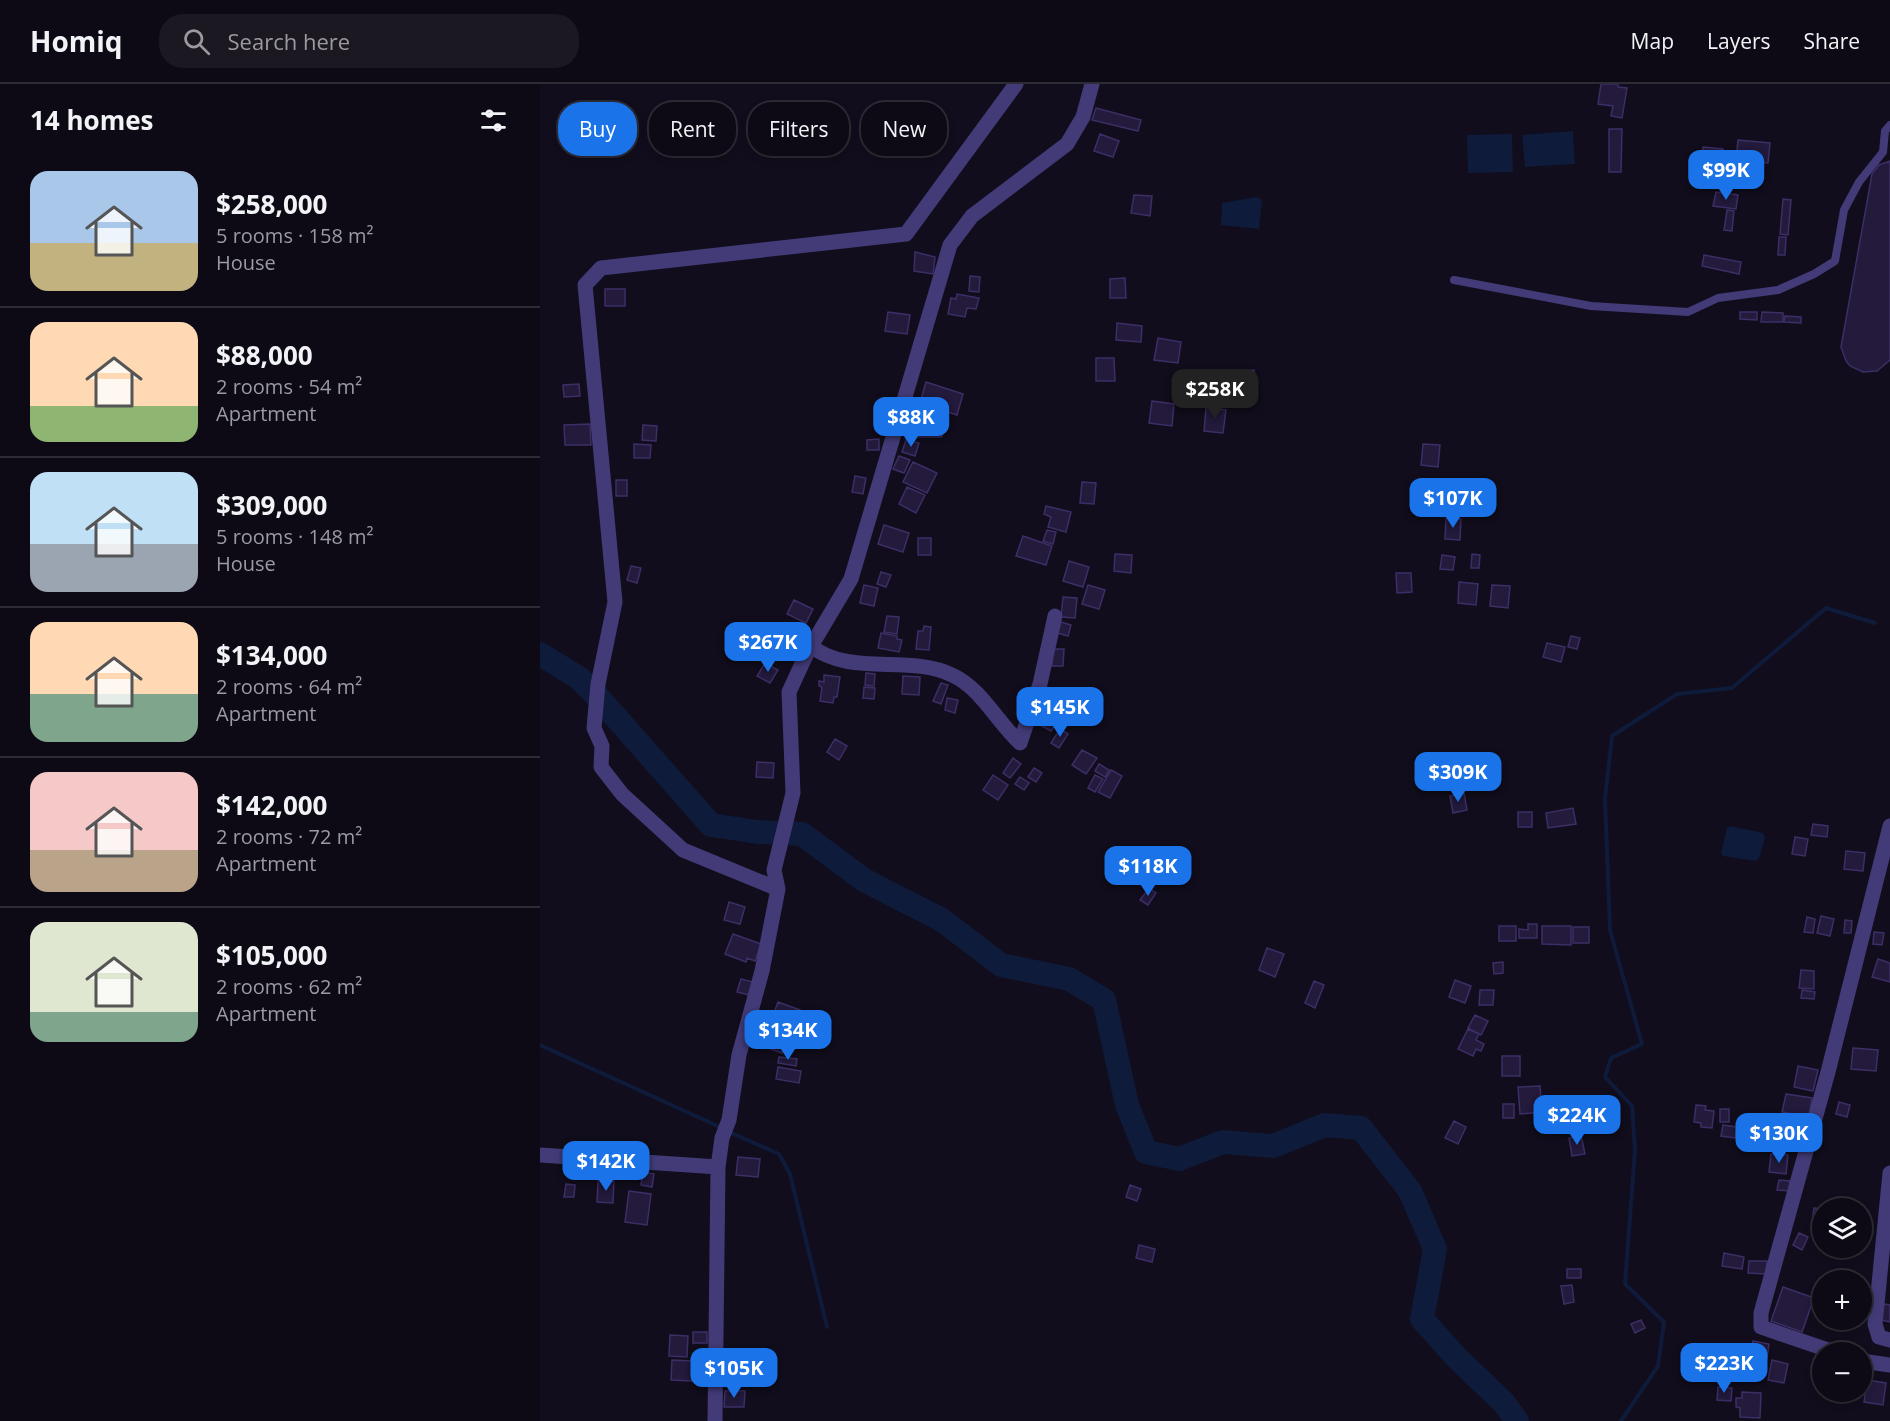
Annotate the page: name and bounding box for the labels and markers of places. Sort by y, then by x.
pin: $99K [1690,150,1762,201]
pin: $258K [1173,369,1257,420]
pin: $88K [875,397,947,448]
pin: $107K [1411,478,1495,529]
pin: $267K [726,622,810,673]
pin: $145K [1018,687,1102,738]
pin: $309K [1416,752,1500,803]
pin: $118K [1106,846,1190,897]
pin: $134K [746,1010,830,1061]
pin: $224K [1535,1095,1619,1146]
pin: $130K [1737,1113,1821,1164]
pin: $142K [564,1141,648,1192]
pin: $223K [1682,1343,1766,1394]
pin: $105K [692,1348,776,1399]

